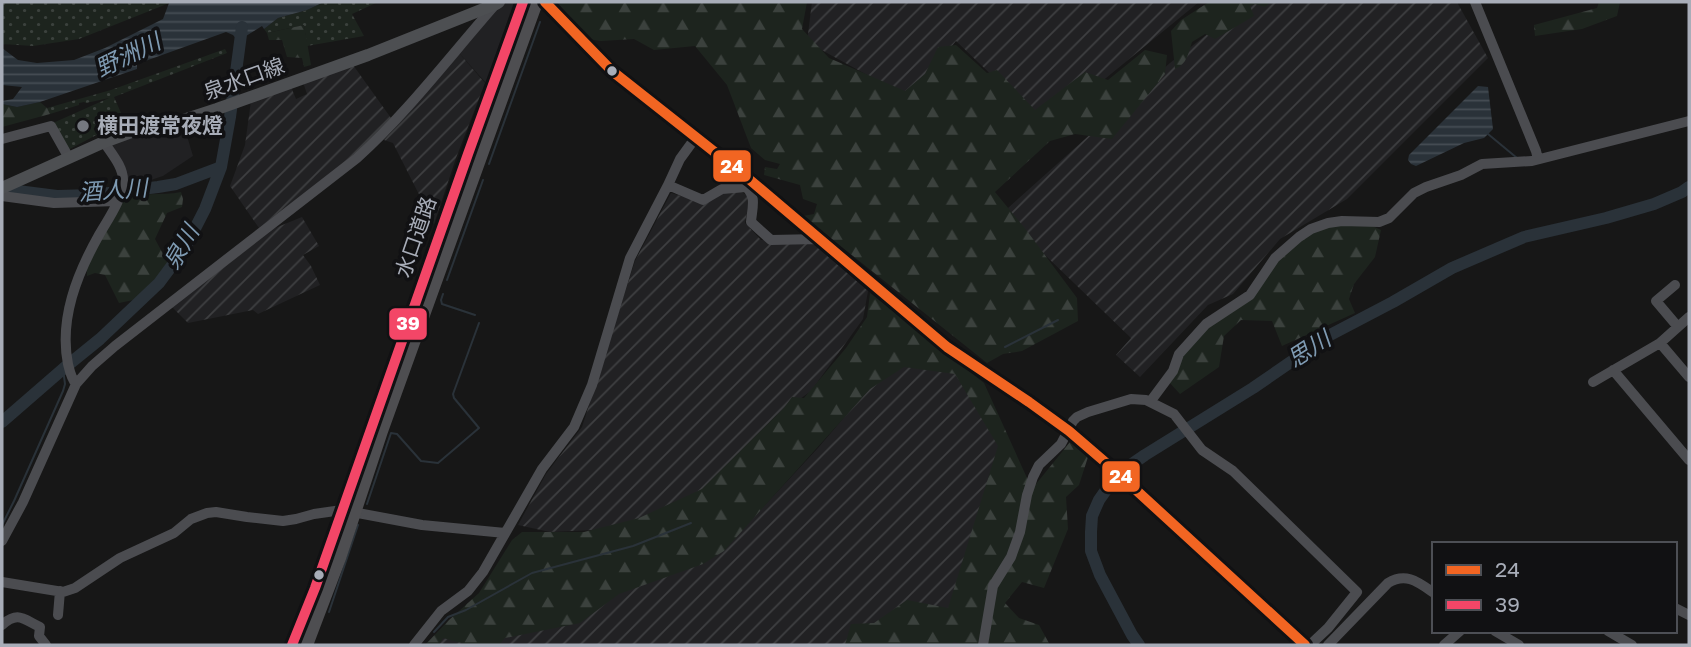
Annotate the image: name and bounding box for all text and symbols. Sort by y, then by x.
water label: 野洲川 [90,25,167,82]
street label: 泉水口線 [200,51,288,105]
unlabelled marker [605,64,619,78]
place label: 横田渡常夜燈 [97,112,223,138]
marker: 横田渡常夜燈 [75,118,91,134]
line badge: 24 [712,149,752,183]
text: 24 [720,154,744,177]
water label: 酒人川 [78,172,151,205]
street label: 水口道路 [389,193,441,281]
water label: 泉川 [157,217,205,273]
line badge: 39 [388,307,428,341]
text: 39 [396,311,420,334]
water label: 思川 [1282,322,1338,372]
line badge: 24 [1101,460,1141,493]
text: 24 [1109,464,1133,487]
legend [1432,542,1677,633]
text: 24 [1495,556,1520,582]
unlabelled marker [312,568,326,582]
text: 39 [1495,591,1520,617]

